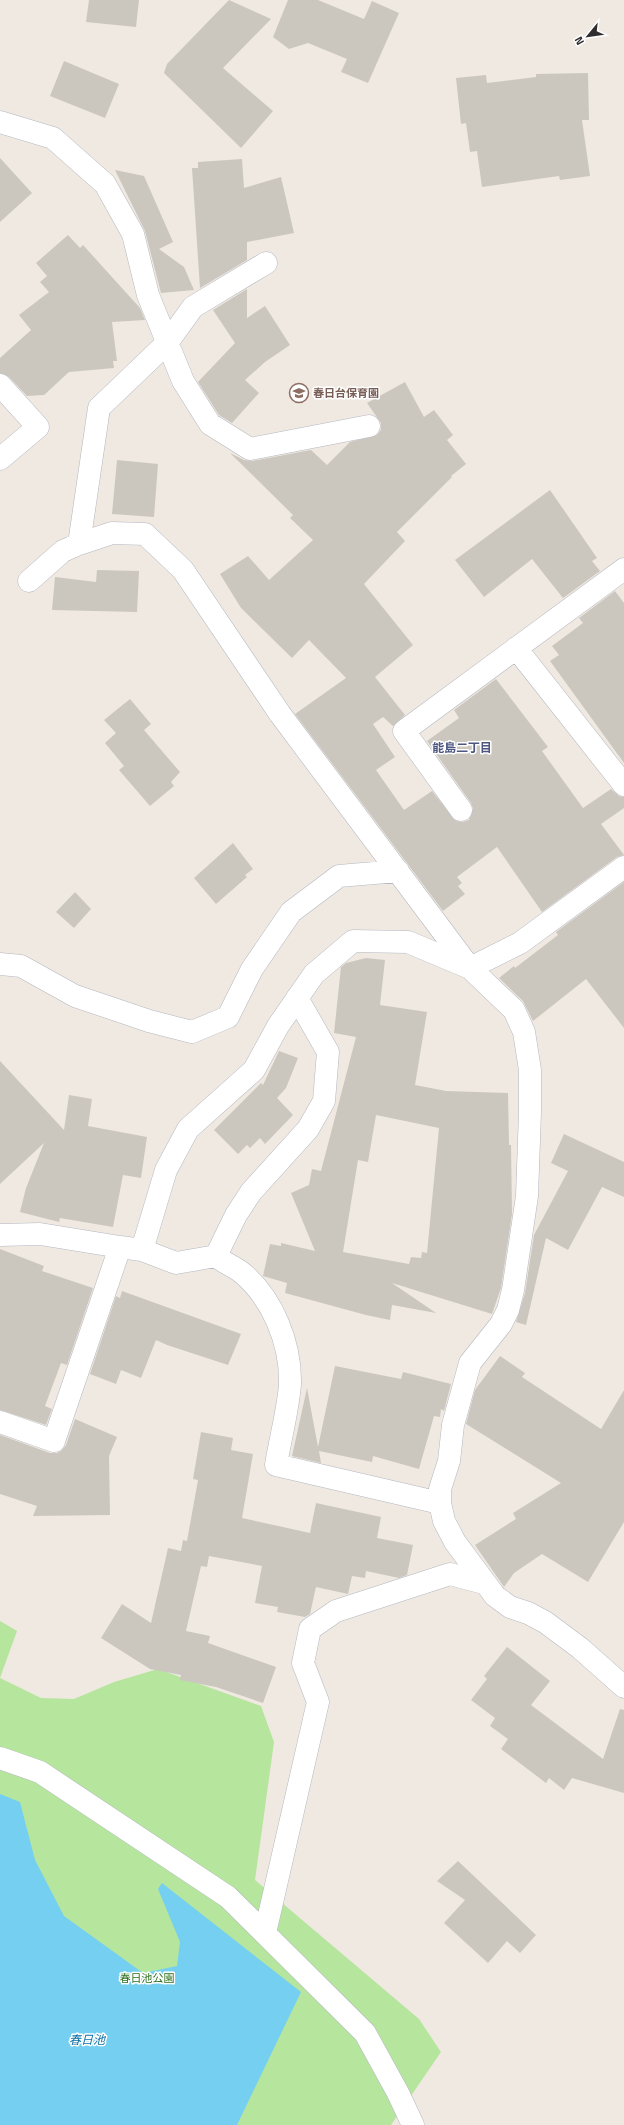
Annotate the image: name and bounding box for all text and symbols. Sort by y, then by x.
north arrow [568,16,608,56]
text: N [570,34,588,48]
school or university icon: 春日台保育園 [288,382,310,404]
place label: 春日台保育園 [313,385,379,401]
district label: 能島二丁目 [432,738,492,757]
park label: 春日池公園 [120,1970,175,1986]
water label: 春日池 [69,2030,106,2049]

